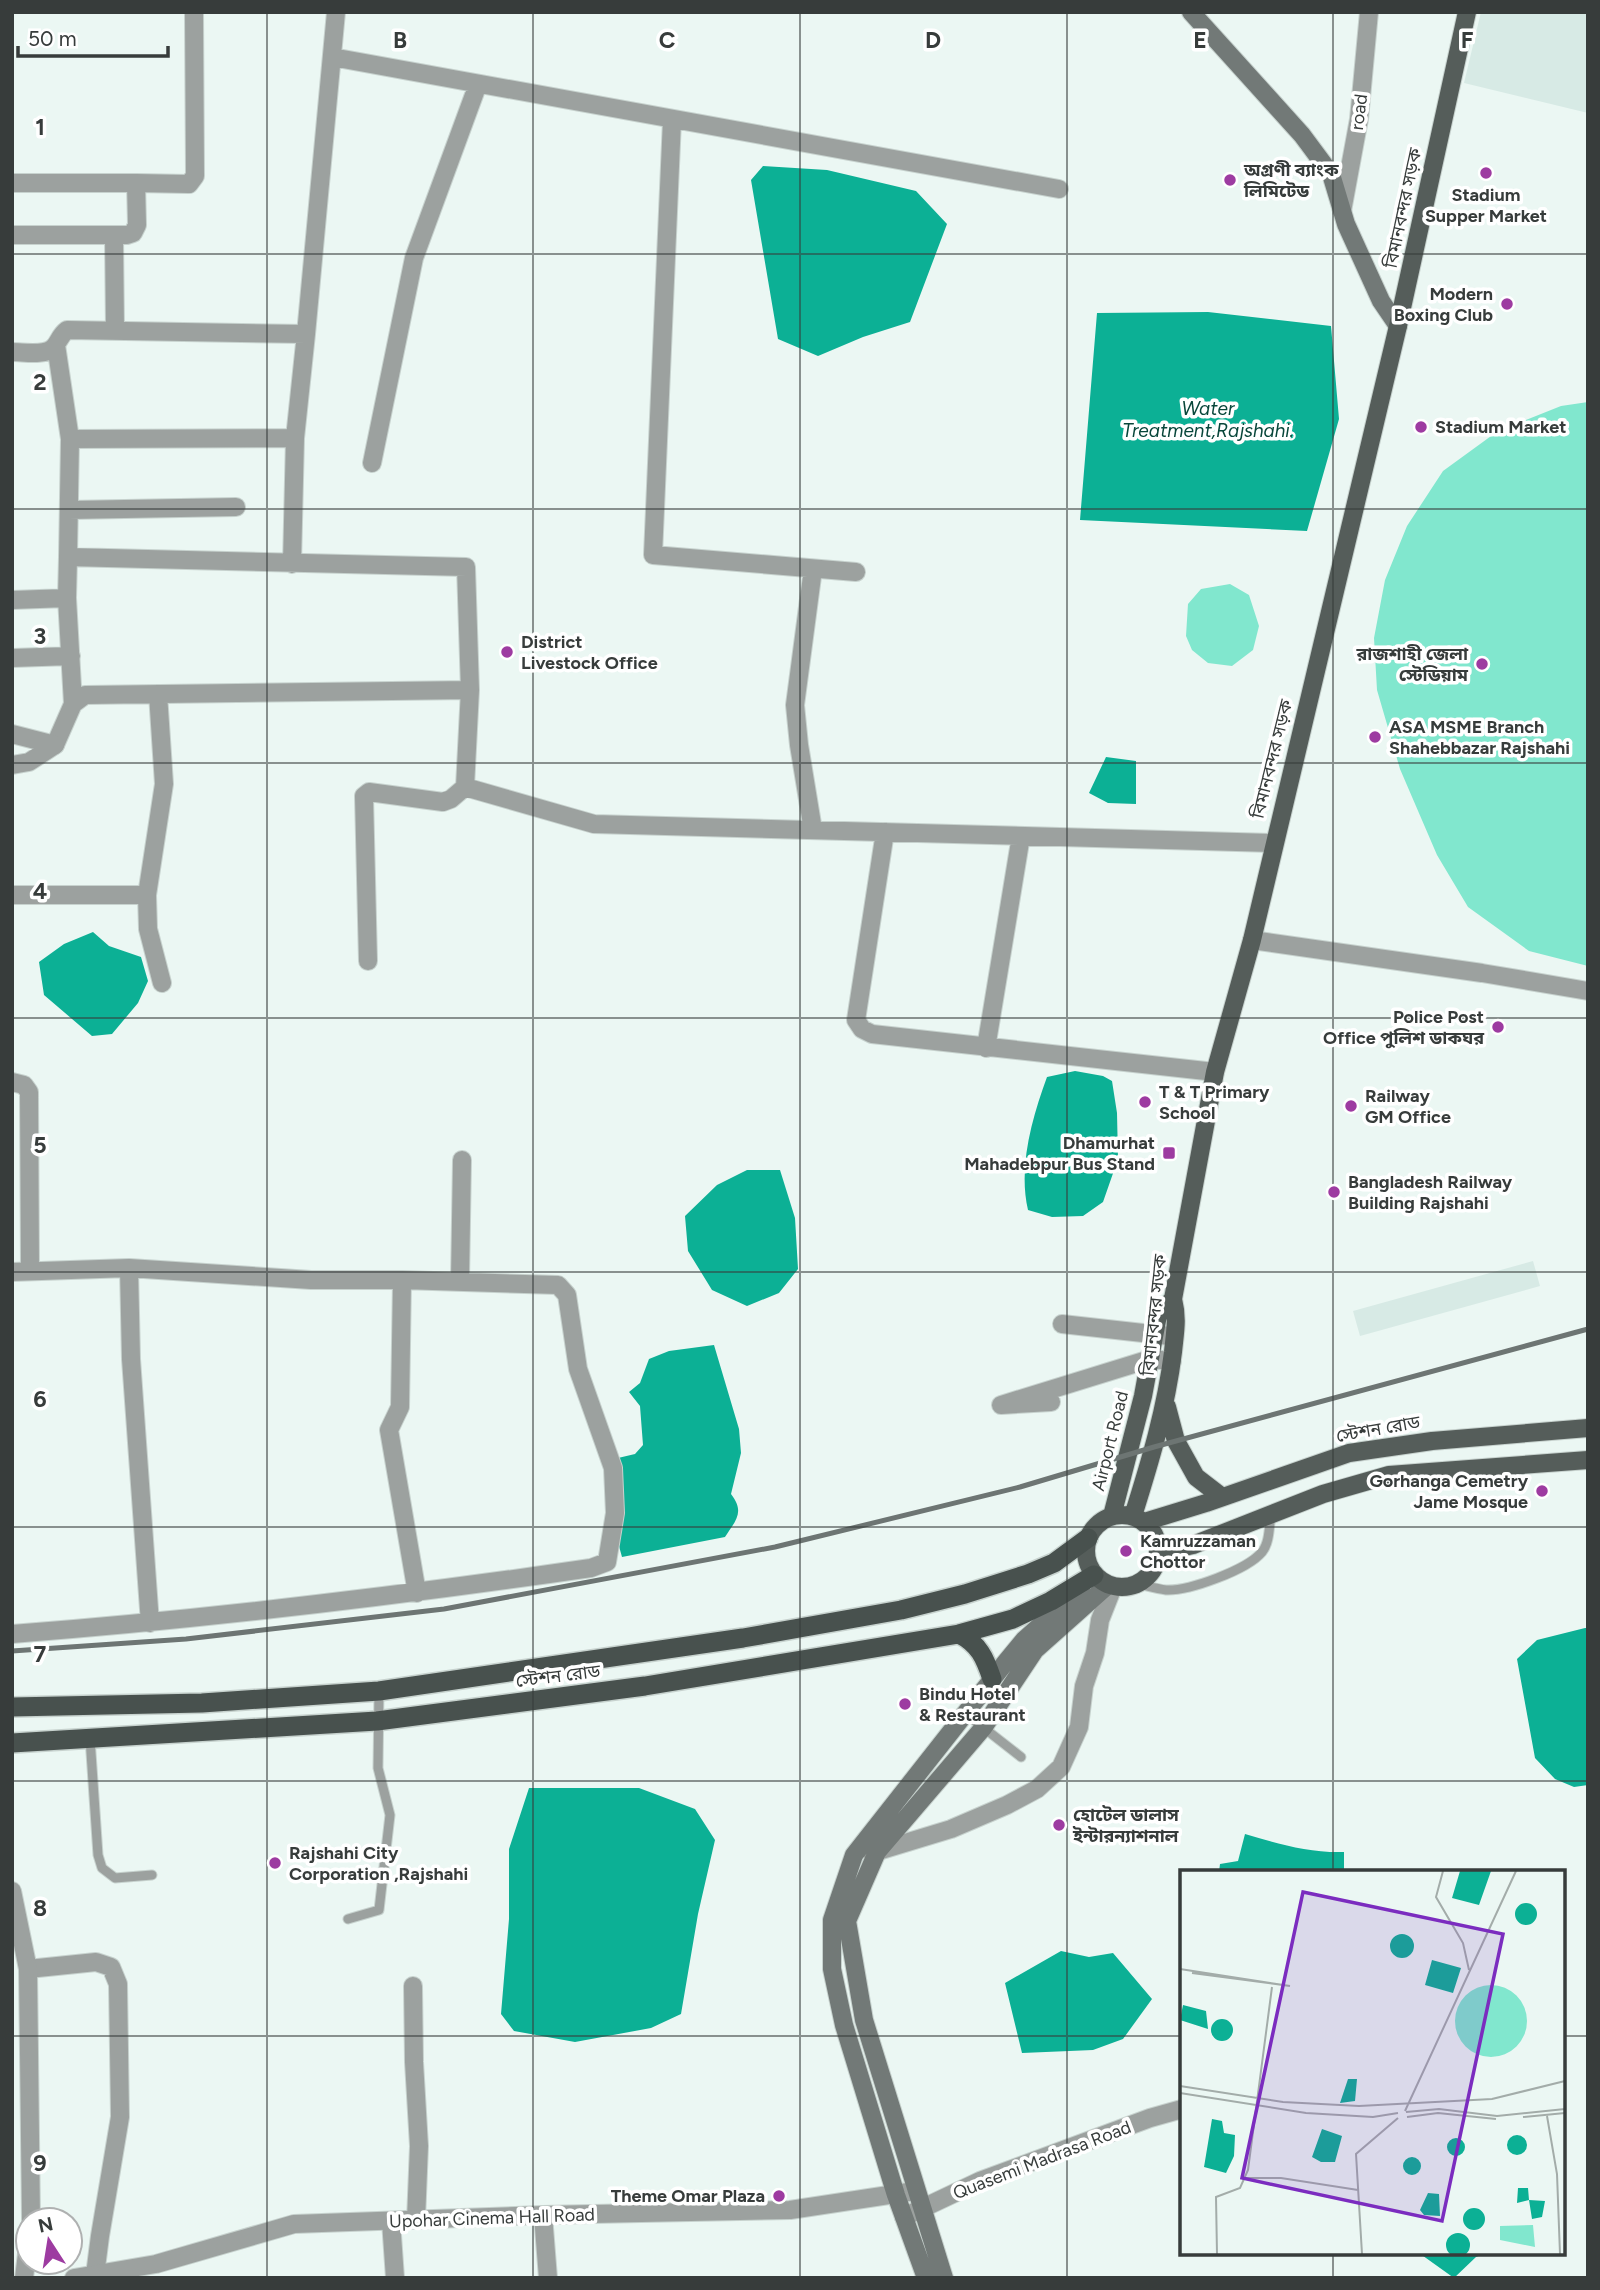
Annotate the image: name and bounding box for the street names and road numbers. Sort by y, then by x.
street label: road [1346,93,1372,131]
street label: বিমানবন্দর সড়ক [1379,146,1427,271]
street label: বিমানবন্দর সড়ক [1246,697,1298,822]
street label: বিমানবন্দর সড়ক [1137,1253,1171,1378]
street label: Airport Road [1087,1389,1133,1493]
street label: স্টেশন রোড [1334,1411,1422,1447]
street label: স্টেশন রোড [514,1660,602,1692]
street label: Quasemi Madrasa Road [950,2116,1134,2204]
street label: Upohar Cinema Hall Road [389,2203,595,2233]

